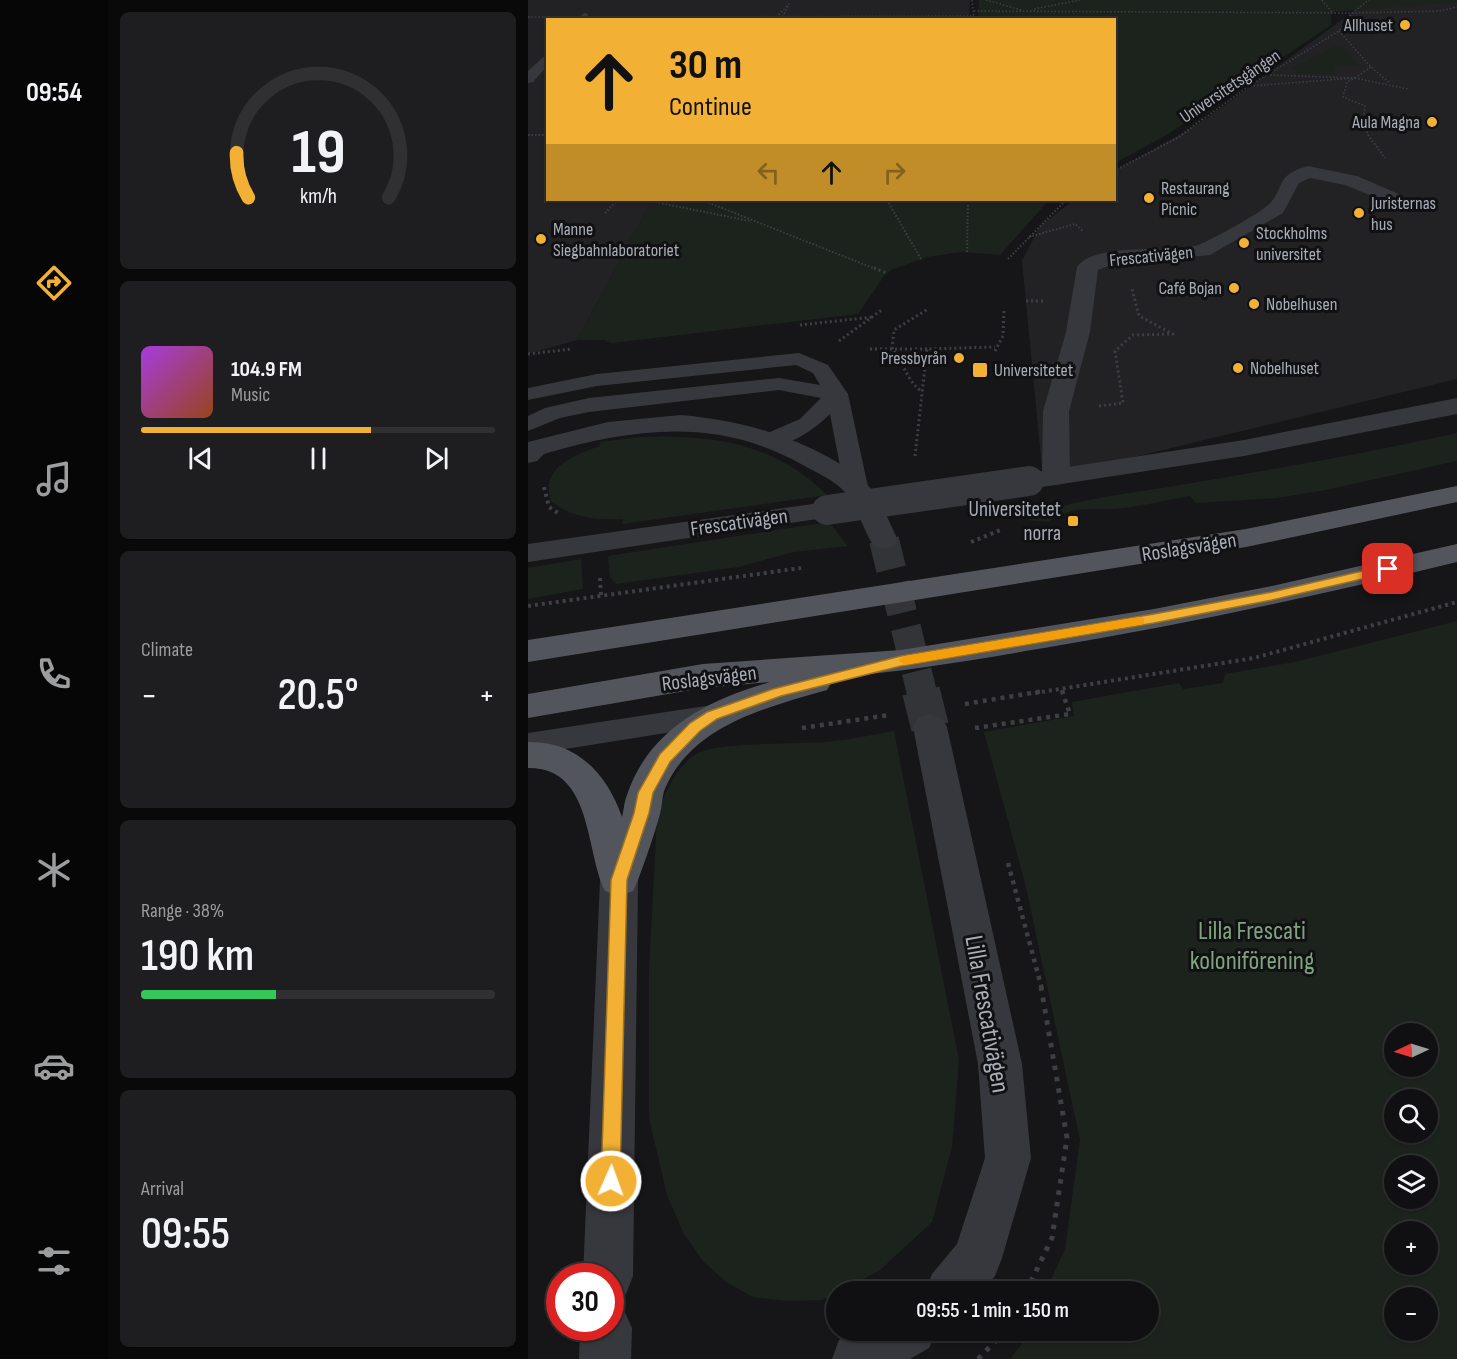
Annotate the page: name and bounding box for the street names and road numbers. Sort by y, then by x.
street label: Universitetsgången [1176,45,1284,128]
street label: Frescativägen [1108,242,1194,271]
street label: Frescativägen [689,503,789,542]
street label: Roslagsvägen [1140,528,1238,567]
street label: Roslagsvägen [660,660,758,697]
street label: Lilla Frescativägen [957,933,1016,1095]

